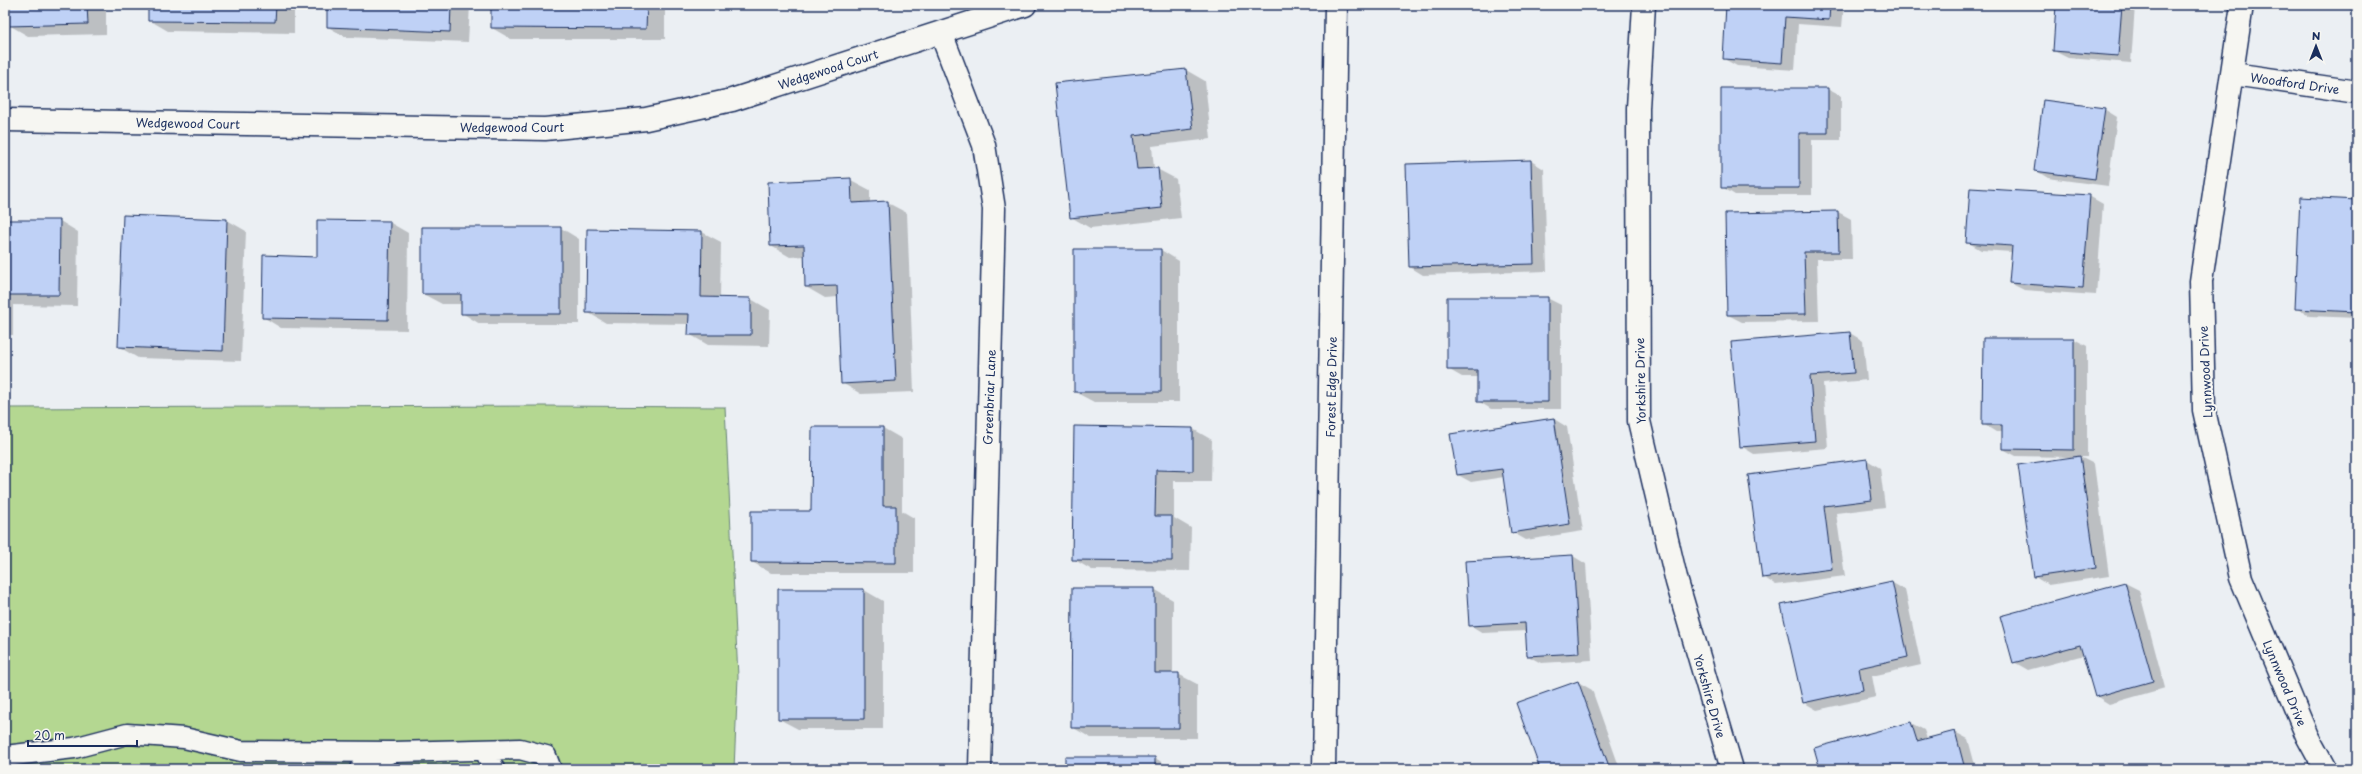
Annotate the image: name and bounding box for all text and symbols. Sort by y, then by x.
north arrow [2296,26,2336,66]
text: N [2312,27,2321,44]
street label: Wedgewood Court [776,44,880,94]
street label: Woodford Drive [2249,68,2341,98]
street label: Wedgewood Court [136,113,240,133]
street label: Wedgewood Court [460,118,564,136]
street label: Lynnwood Drive [2194,326,2216,418]
street label: Forest Edge Drive [1321,336,1341,438]
street label: Yorkshire Drive [1630,338,1650,424]
street label: Greenbriar Lane [978,349,1000,445]
street label: Lynnwood Drive [2259,637,2311,729]
street label: Yorkshire Drive [1689,652,1731,740]
scale bar [28,722,137,748]
text: 20 m [34,726,65,744]

